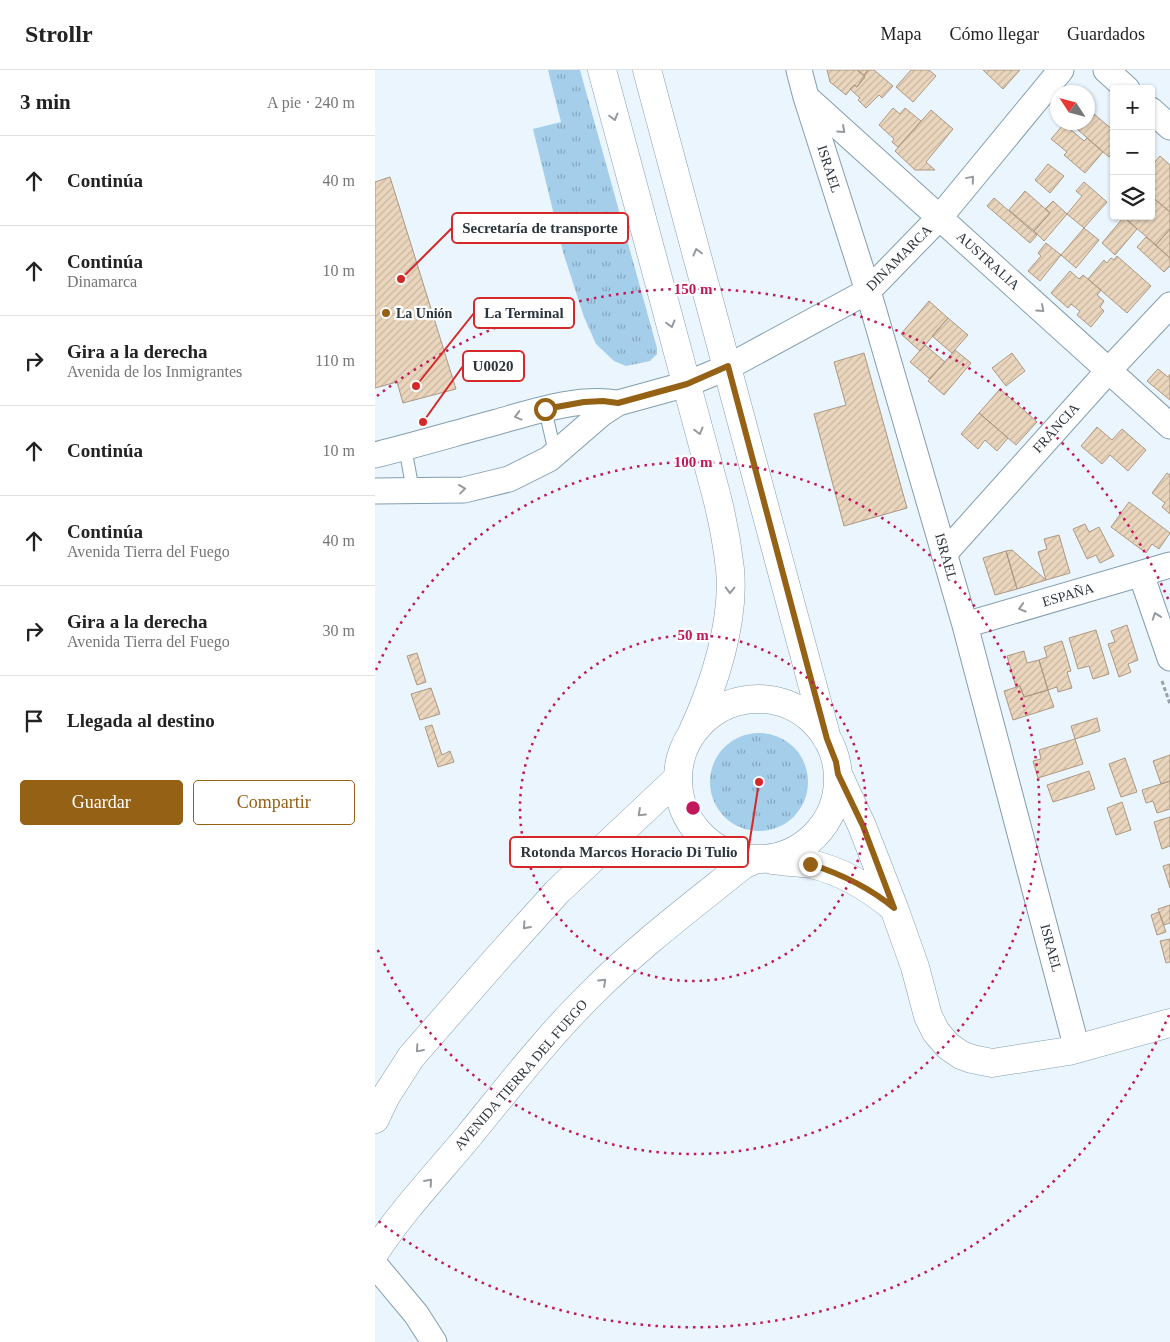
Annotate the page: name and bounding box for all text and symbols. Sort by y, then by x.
text: Strollr [25,21,93,47]
text: Mapa [881,24,922,44]
text: Cómo llegar [950,24,1039,44]
text: Guardados [1067,24,1145,44]
north arrow [1050,85,1095,130]
map controls [1110,85,1155,220]
button: + [1110,85,1155,130]
text: 3 min [20,90,71,114]
text: A pie · 240 m [267,94,355,111]
one-way arrow [609,112,619,121]
one-way arrow [837,124,846,133]
button: − [1110,130,1155,175]
street label: ISRAEL [814,143,844,195]
icon: ahead [20,167,48,195]
text: Continúa [67,170,143,191]
text: 40 m [323,172,355,189]
button: layers [1110,175,1155,220]
one-way arrow [965,176,974,185]
callout: Secretaría de transporte [452,213,628,243]
text: Secretaría de transporte [462,220,618,236]
street label: DINAMARCA [863,222,935,294]
street label: AUSTRALIA [953,229,1023,294]
one-way arrow [692,248,702,257]
text: Continúa [67,251,143,272]
icon: ahead [20,257,48,285]
text: 10 m [323,262,355,279]
text: Dinamarca [67,273,137,290]
text: 150 m [674,281,713,297]
callout: La Terminal [474,298,574,328]
one-way arrow [1035,303,1044,312]
text: La Terminal [484,305,564,321]
place label: La Unión [396,306,453,321]
marker: La Unión [380,307,392,319]
one-way arrow [665,320,676,329]
text: Gira a la derecha [67,341,208,362]
icon: right [20,347,48,375]
callout: U0020 [463,351,524,381]
text: 110 m [315,352,355,369]
text: U0020 [473,358,513,374]
text: Avenida de los Inmigrantes [67,363,242,380]
route start [534,398,557,421]
street label: FRANCIA [1030,399,1083,456]
one-way arrow [514,410,522,421]
one-way arrow [693,426,704,435]
icon: ahead [20,437,48,465]
text: Continúa [67,440,143,461]
text: 10 m [323,442,355,459]
text: 100 m [674,454,713,470]
one-way arrow [458,484,466,495]
text: Continúa [67,521,143,542]
icon: ahead [20,527,48,555]
street label: ISRAEL [932,531,960,583]
text: 40 m [323,532,355,549]
text: Avenida Tierra del Fuego [67,543,230,560]
street label: ESPAÑA [1040,580,1096,610]
one-way arrow [724,586,735,594]
one-way arrow [1019,603,1027,613]
text: Gira a la derecha [67,611,208,632]
one-way arrow [1151,612,1161,621]
icon: right [20,617,48,645]
text: 30 m [323,622,355,639]
text: 50 m [677,627,709,643]
text: Avenida Tierra del Fuego [67,633,230,650]
icon: arrive [20,707,48,735]
text: Llegada al destino [67,710,215,731]
button: Guardar [20,780,183,825]
button: Compartir [193,780,355,825]
centre of rings [684,799,702,817]
one-way arrow [638,807,647,816]
callout: Rotonda Marcos Horacio Di Tulio [510,837,748,867]
text: Rotonda Marcos Horacio Di Tulio [520,844,738,860]
route end [799,853,822,876]
one-way arrow [522,921,531,930]
street label: ISRAEL [1037,922,1065,974]
one-way arrow [598,979,607,988]
street label: AVENIDA TIERRA DEL FUEGO [452,997,590,1153]
one-way arrow [416,1043,424,1052]
one-way arrow [423,1179,432,1188]

